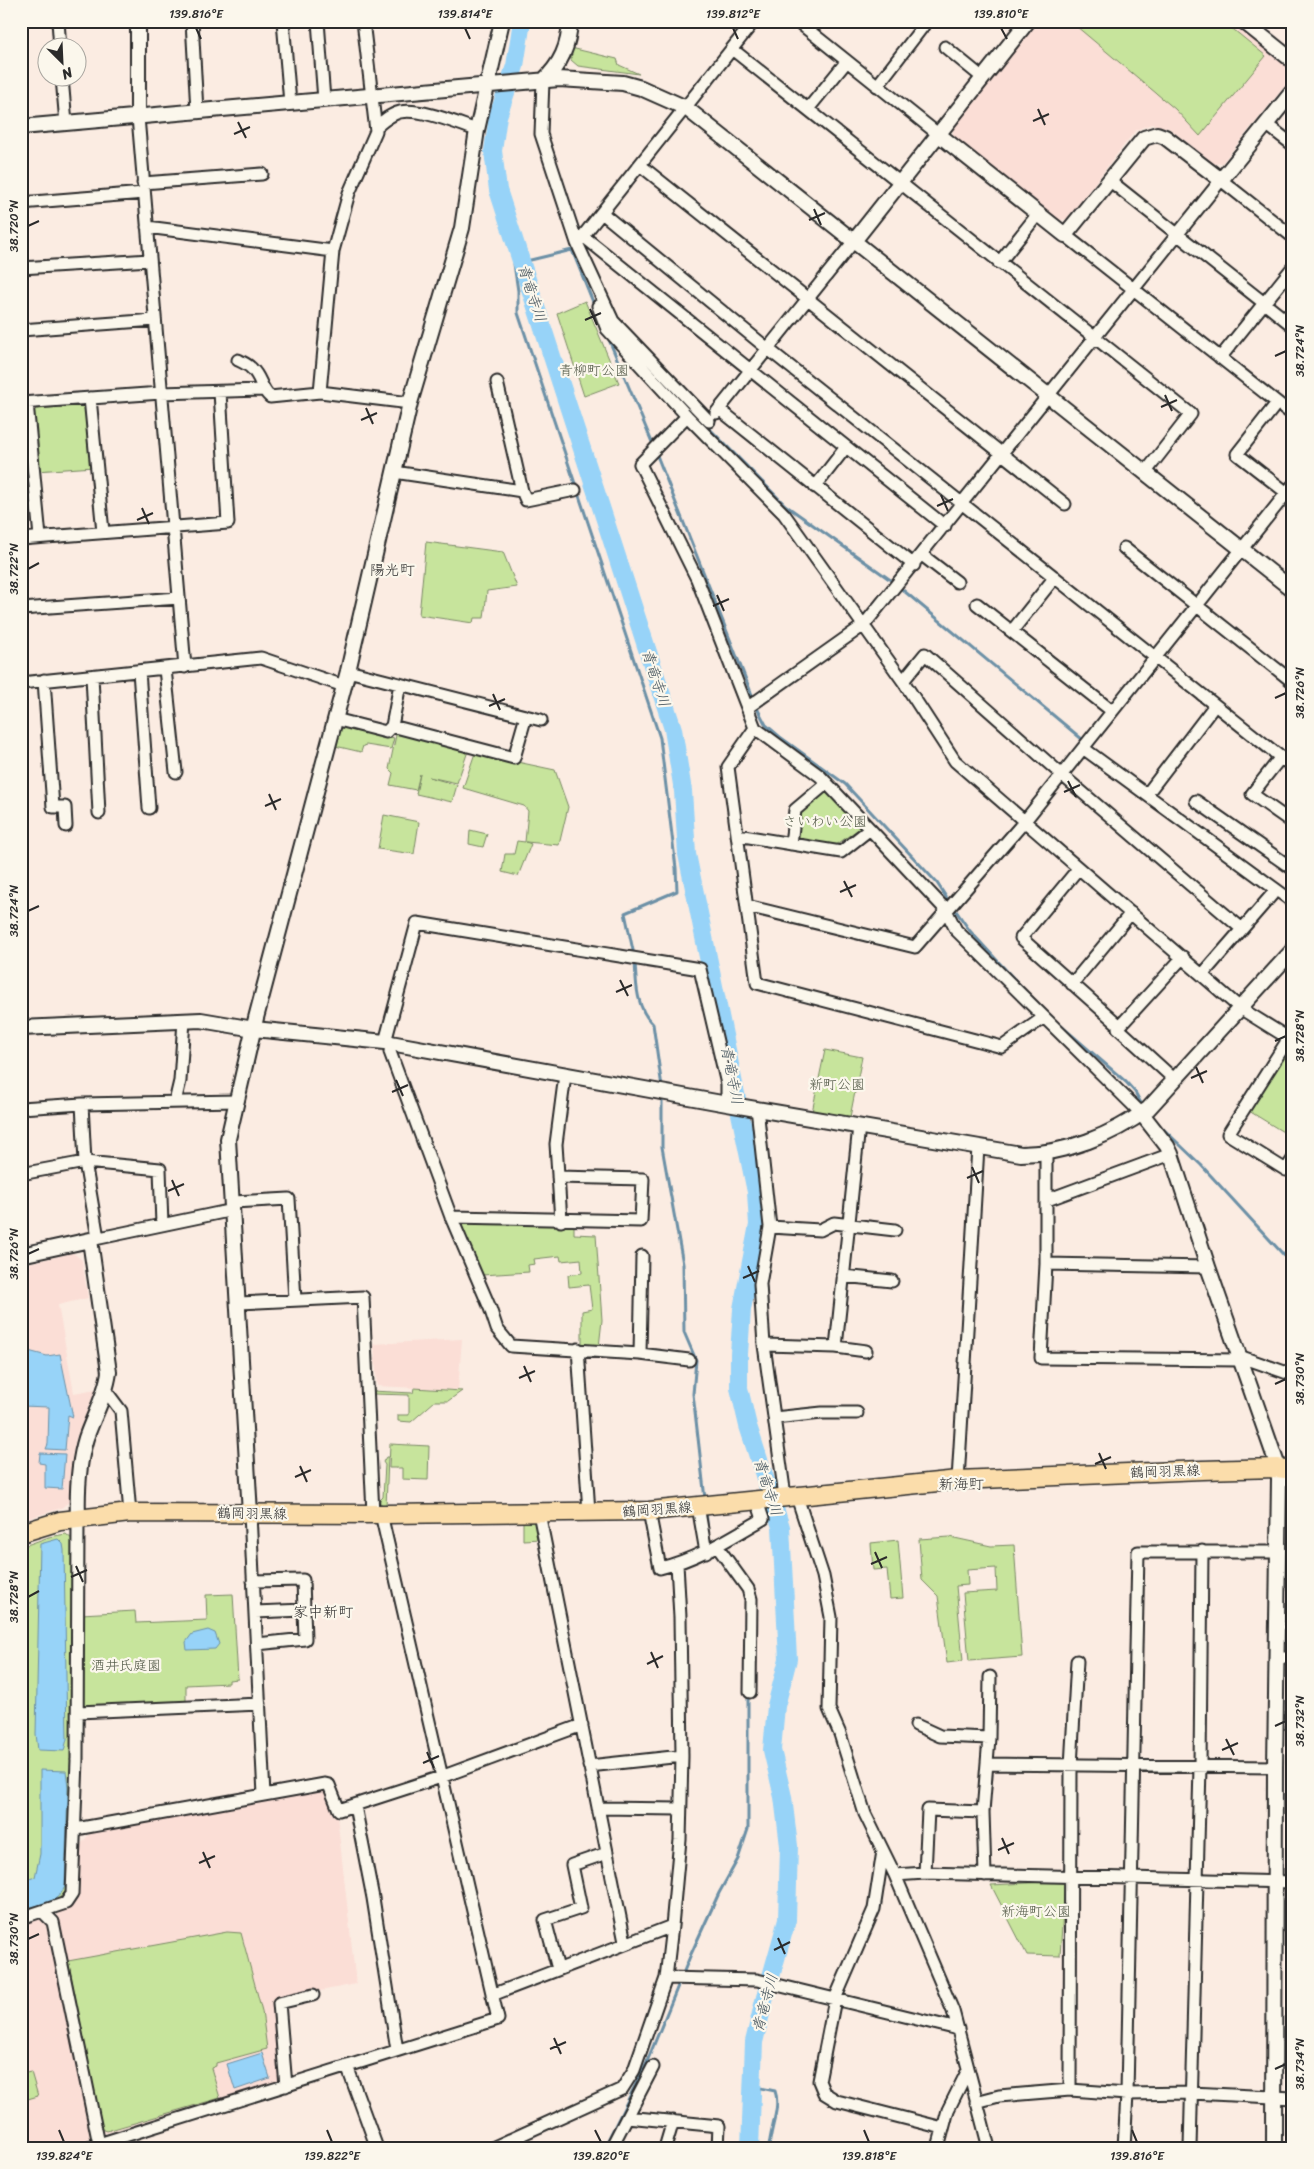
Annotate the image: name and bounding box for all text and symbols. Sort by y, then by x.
text: 139.816°E [169,3,224,25]
text: 139.814°E [438,3,494,25]
text: 139.812°E [706,3,761,25]
text: 139.810°E [974,3,1030,25]
north arrow [38,38,88,88]
text: N [57,60,78,87]
text: 38.720°N [3,199,25,252]
water label: 青竜寺川 [510,260,554,326]
text: 38.724°N [1289,324,1311,377]
park label: 青柳町公園 [559,358,629,383]
text: 38.722°N [3,543,25,595]
district label: 陽光町 [369,557,415,583]
water label: 青竜寺川 [634,645,678,711]
text: 38.726°N [1289,667,1311,719]
park label: さいわい公園 [783,809,867,834]
text: 38.724°N [3,884,25,937]
text: 38.728°N [1289,1009,1311,1062]
water label: 青竜寺川 [714,1043,750,1107]
park label: 新町公園 [809,1072,865,1097]
text: 38.726°N [3,1228,25,1280]
text: 38.730°N [1289,1352,1311,1405]
water label: 青竜寺川 [746,1454,790,1520]
street label: 鶴岡羽黒線 [1130,1458,1200,1485]
district label: 新海町 [938,1471,984,1497]
street label: 鶴岡羽黒線 [621,1495,693,1524]
street label: 鶴岡羽黒線 [217,1500,287,1527]
text: 38.728°N [3,1570,25,1623]
district label: 家中新町 [293,1599,354,1625]
park label: 酒井氏庭園 [91,1653,161,1678]
text: 38.732°N [1289,1695,1311,1747]
park label: 新海町公園 [1001,1899,1071,1924]
text: 38.730°N [3,1912,25,1965]
water label: 青竜寺川 [745,1971,785,2035]
text: 38.734°N [1289,2037,1311,2090]
text: 139.824°E [36,2145,93,2167]
text: 139.822°E [304,2145,361,2167]
text: 139.820°E [573,2145,630,2167]
text: 139.818°E [842,2145,897,2167]
text: 139.816°E [1110,2145,1165,2167]

